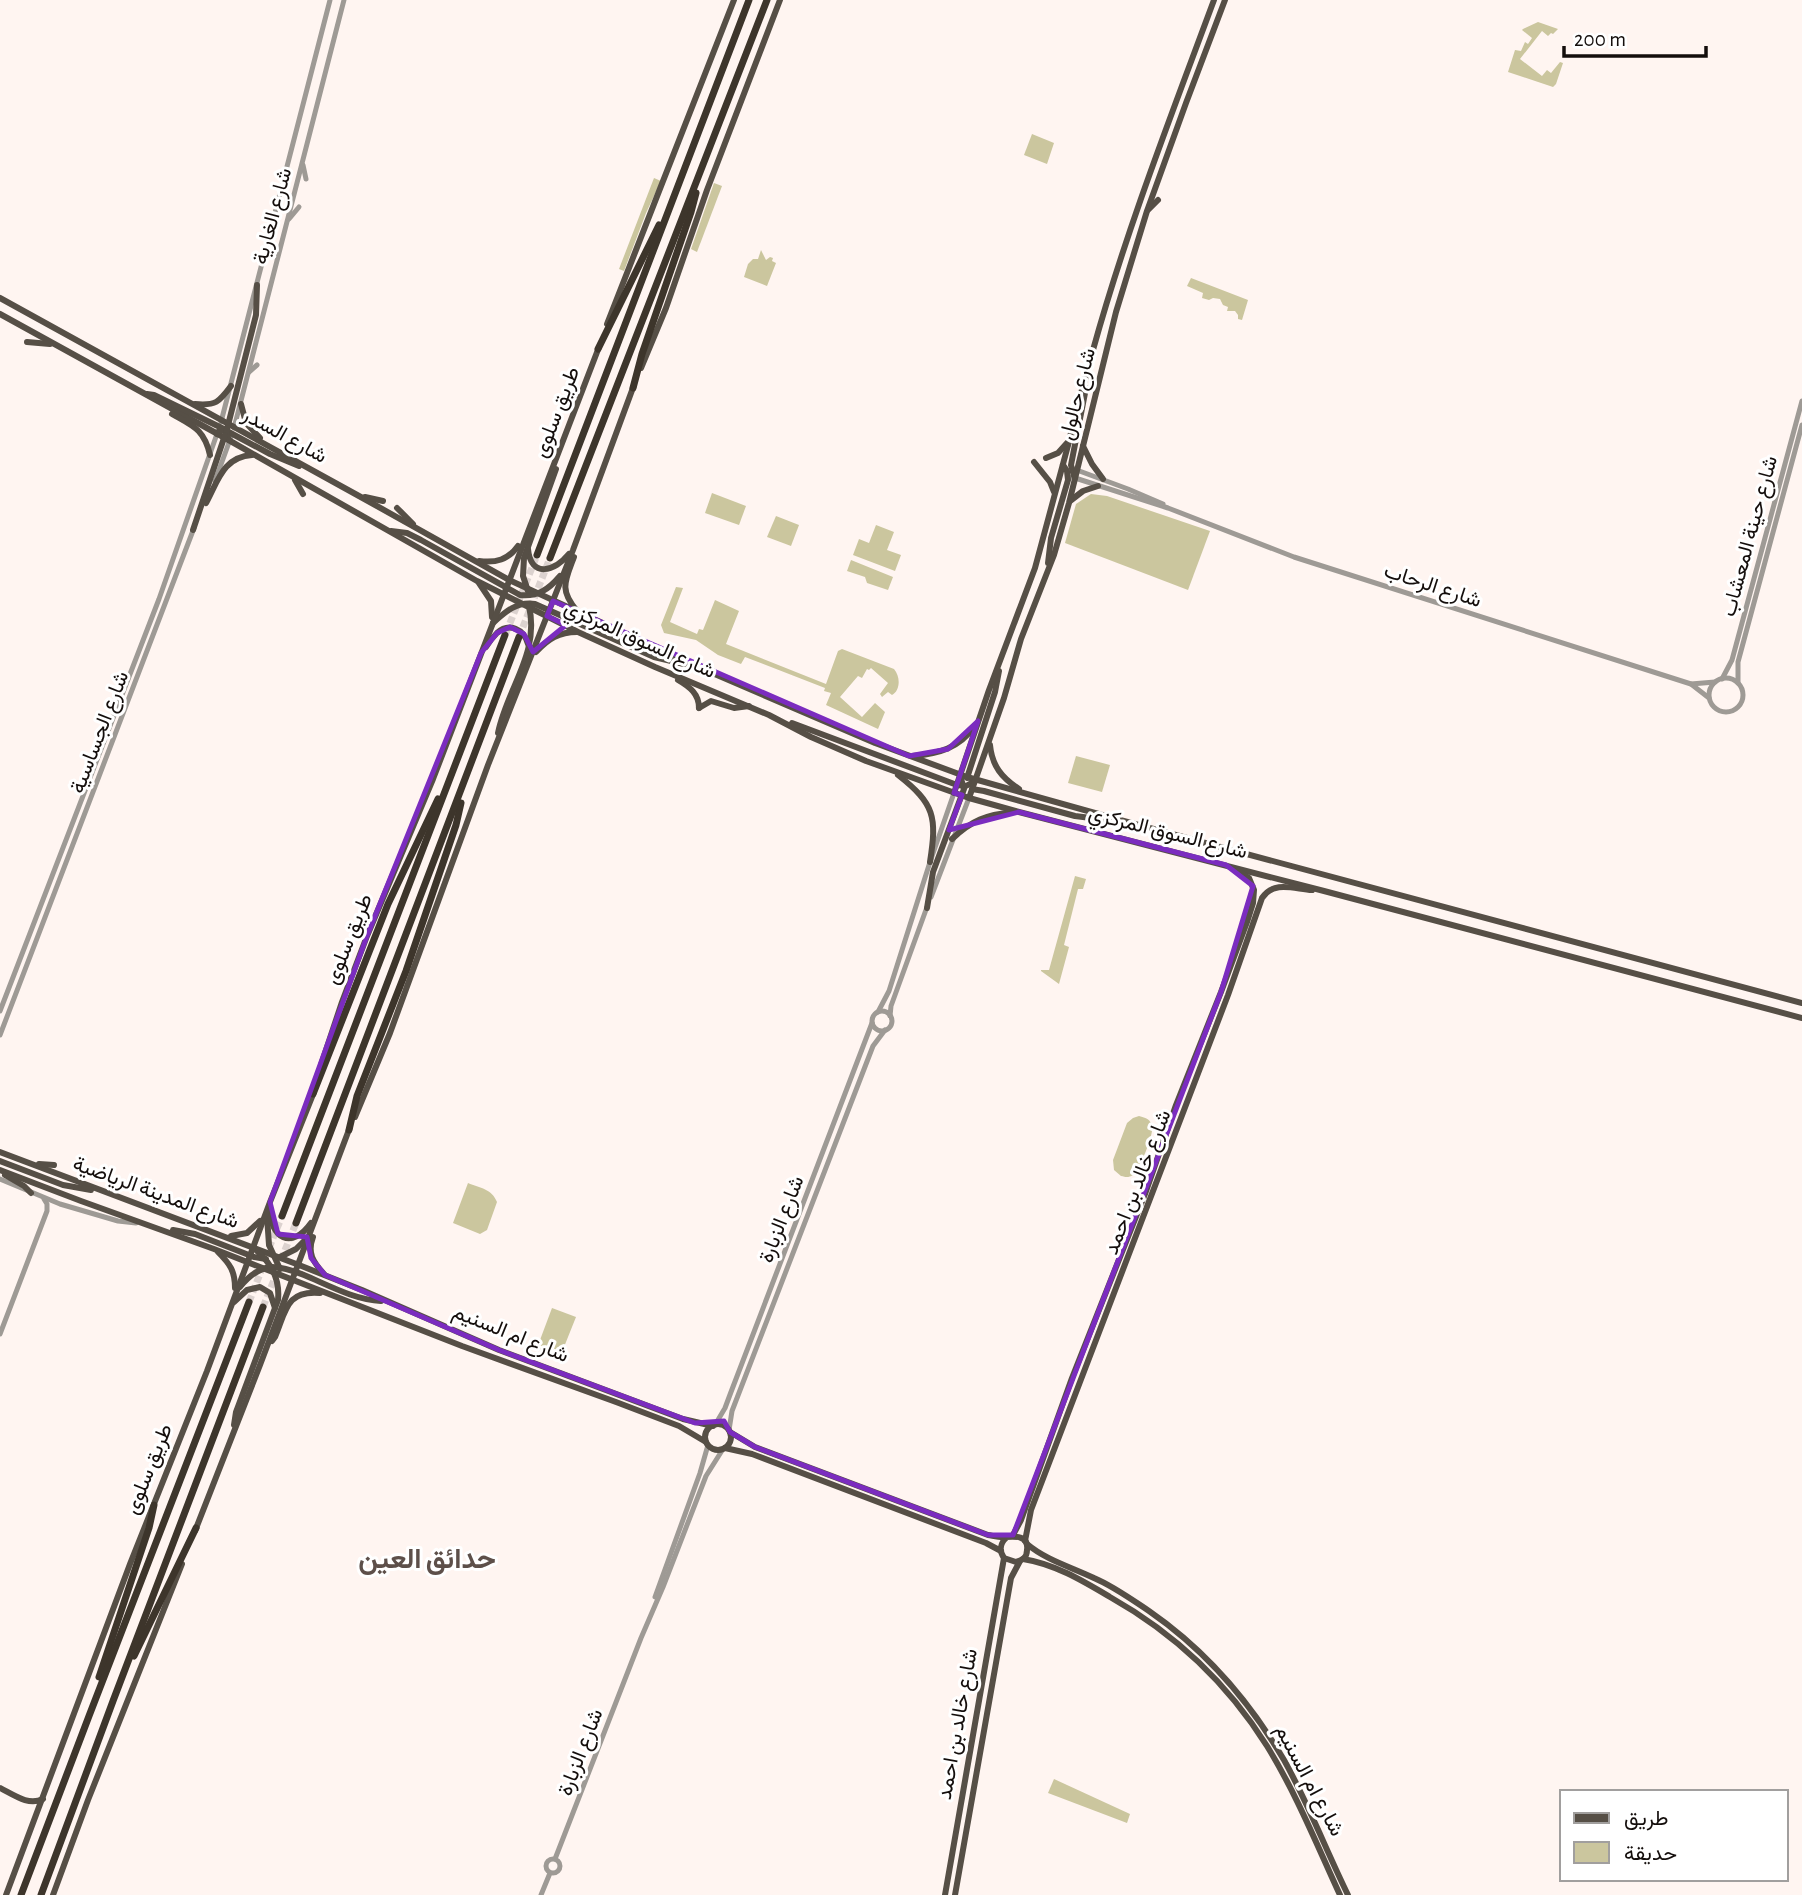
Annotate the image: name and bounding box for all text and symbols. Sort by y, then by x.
scale bar [1564,14,1706,58]
text: 200 m [1574,29,1626,50]
street label: شارع الغارية [250,166,298,267]
street label: شارع حالول [1056,346,1102,443]
street label: طريق سلوى [530,364,585,461]
street label: شارع السدر [237,403,330,470]
street label: شارع حينة المعشاب [1718,454,1784,620]
street label: شارع الرحاب [1381,560,1484,614]
street label: شارع السوق المركزي [559,597,719,688]
street label: شارع الجساسية [67,668,135,797]
street label: شارع السوق المركزي [1085,803,1250,868]
street label: طريق سلوى [321,891,378,988]
street label: شارع خالد بن احمد [1100,1107,1177,1258]
street label: شارع المدينة الرياضية [69,1153,242,1235]
street label: شارع الزبارة [755,1173,810,1267]
street label: شارع ام السنيم [449,1301,572,1369]
street label: طريق سلوى [121,1421,178,1518]
district label: حدائق العين [358,1546,496,1575]
street label: شارع خالد بن احمد [934,1647,984,1802]
street label: شارع الزبارة [554,1706,609,1800]
street label: شارع ام السنيم [1269,1721,1348,1841]
legend [1560,1790,1788,1881]
text: طريق [1624,1808,1669,1831]
text: حديقة [1624,1843,1677,1865]

